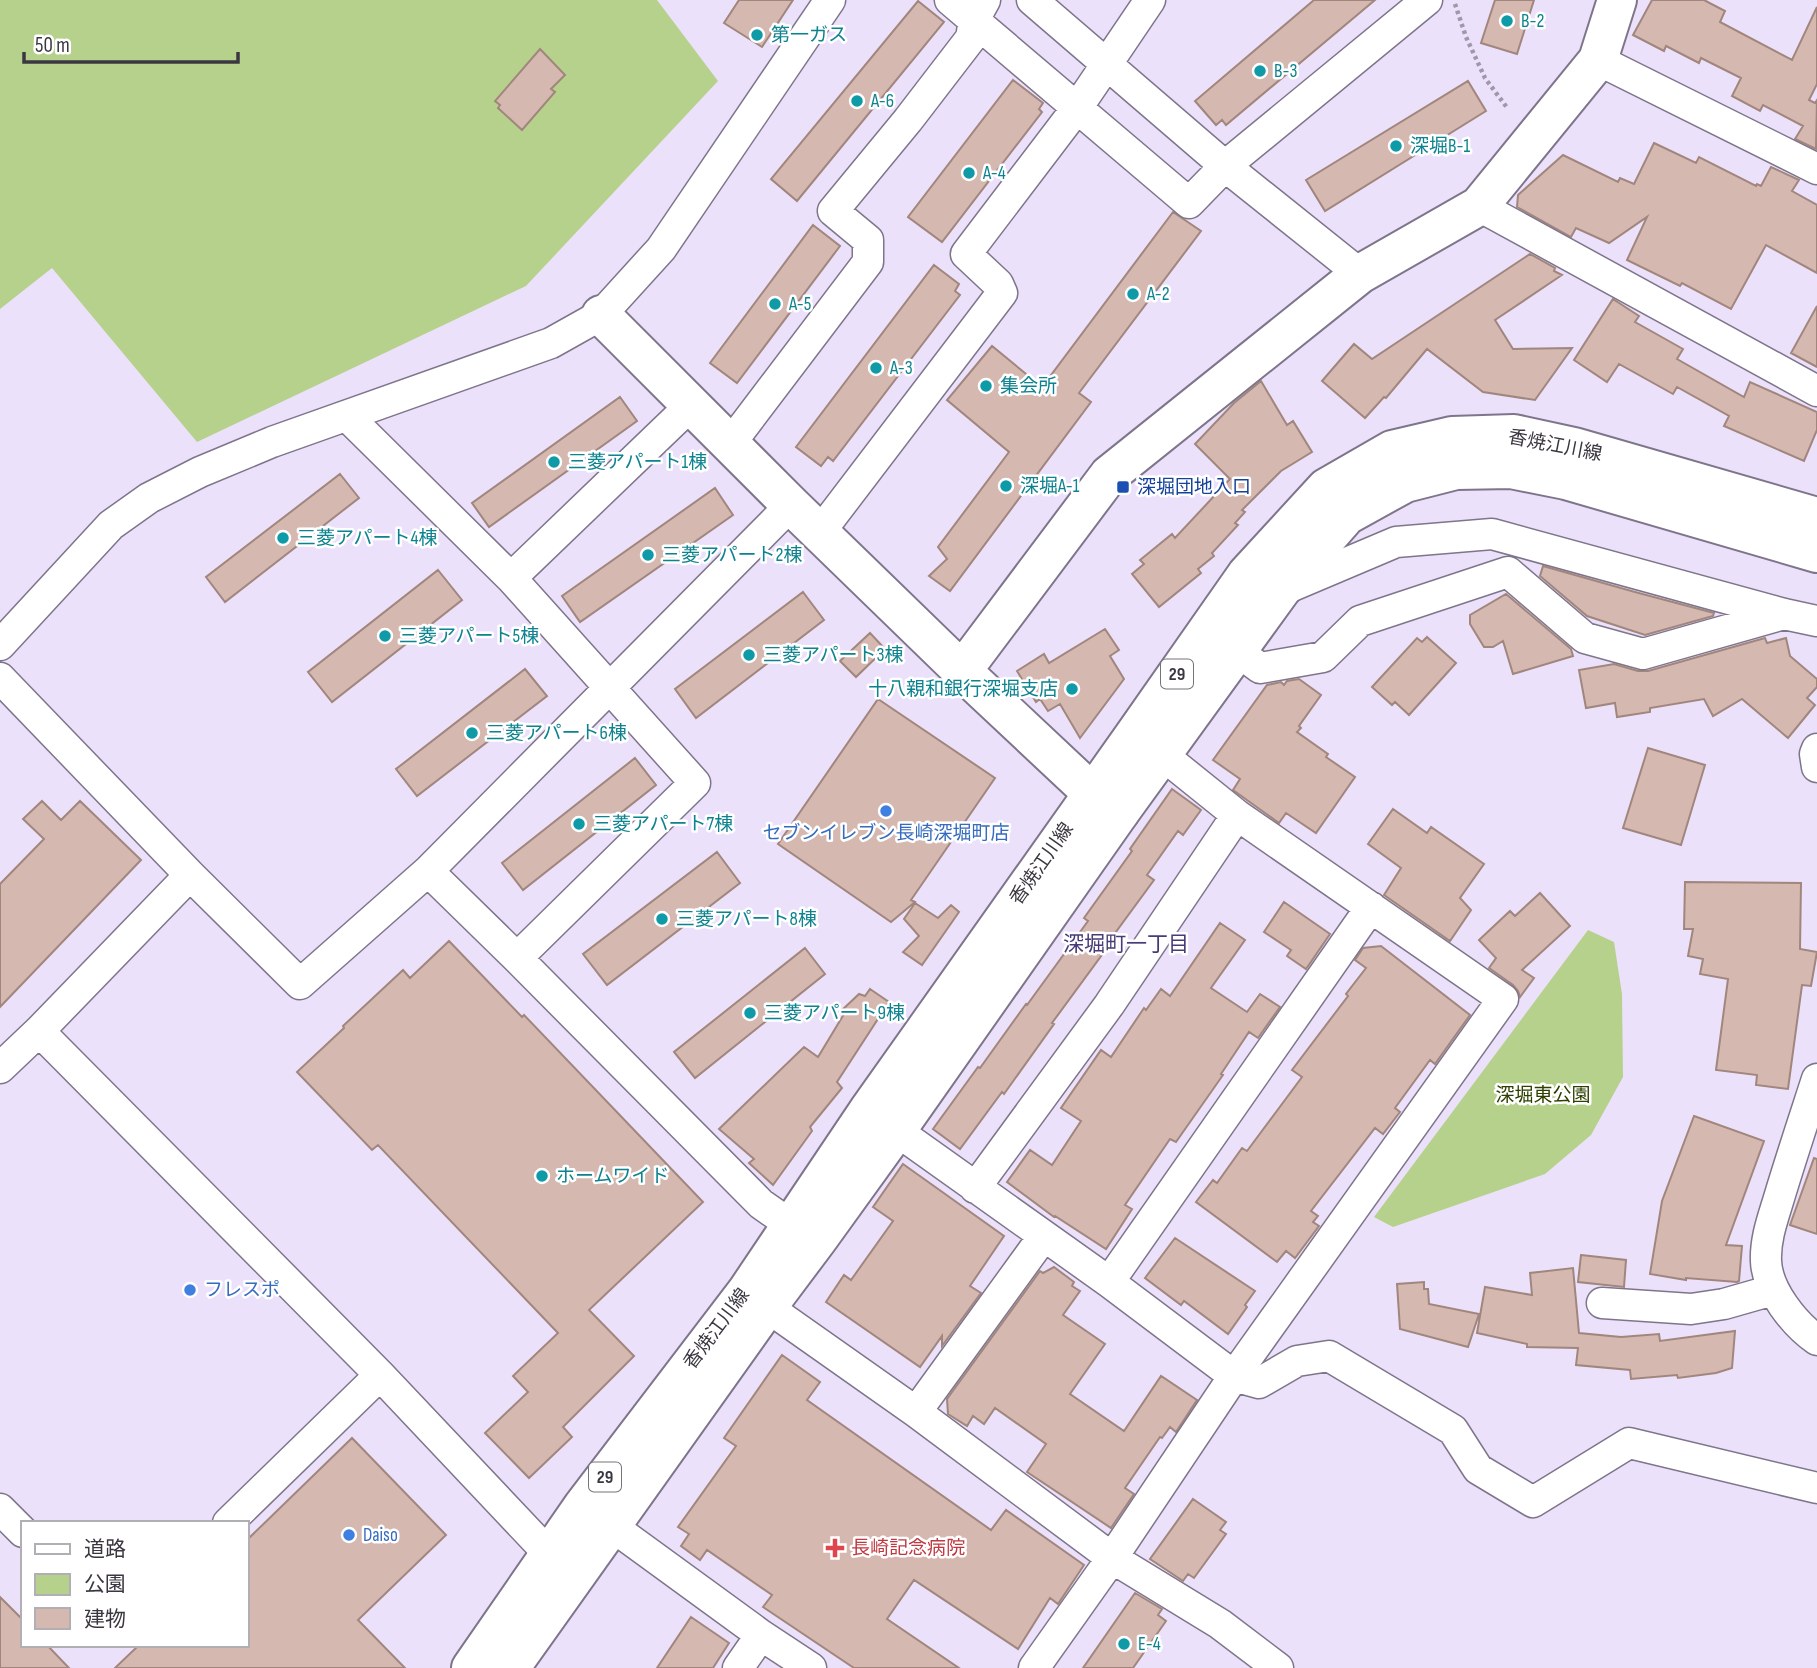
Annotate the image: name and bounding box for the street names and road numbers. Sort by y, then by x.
street label: 香焼江川線 [1506,426,1604,466]
road number: 29 [1161,660,1193,688]
street label: 香焼江川線 [1005,818,1079,910]
street label: 香焼江川線 [679,1284,755,1374]
road number: 29 [589,1462,621,1492]

